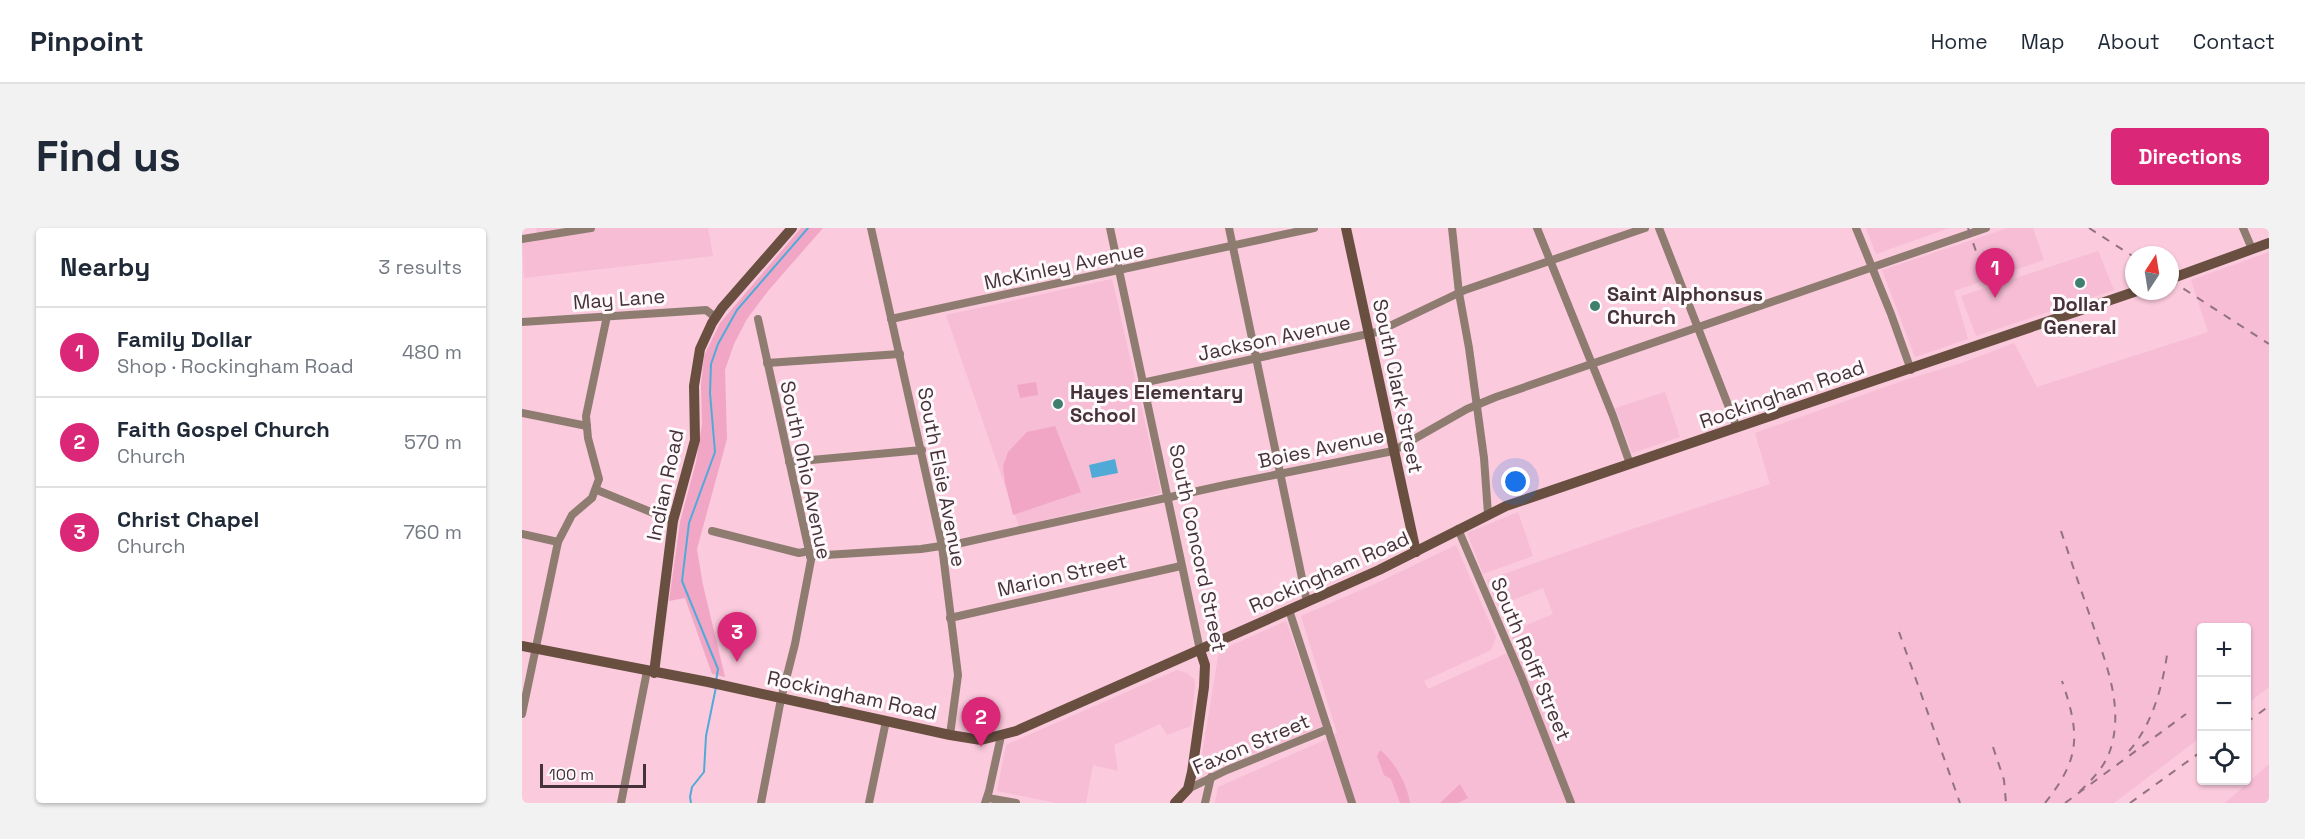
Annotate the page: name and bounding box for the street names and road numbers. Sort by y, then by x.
street label: McKinley Avenue [982,236,1146,296]
street label: May Lane [572,283,666,315]
street label: South Clark Street [1367,297,1429,475]
street label: Jackson Avenue [1195,309,1353,367]
street label: Rockingham Road [1696,354,1868,434]
street label: South Ohio Avenue [774,378,838,562]
street label: South Elsie Avenue [912,385,972,569]
street label: Boies Avenue [1256,422,1386,474]
street label: Indian Road [641,427,689,543]
street label: South Concord Street [1163,442,1233,654]
street label: Rockingham Road [1245,525,1413,619]
street label: Marion Street [995,547,1129,603]
street label: South Rolff Street [1485,573,1577,745]
street label: Rockingham Road [765,664,939,726]
street label: Faxon Street [1189,708,1313,780]

